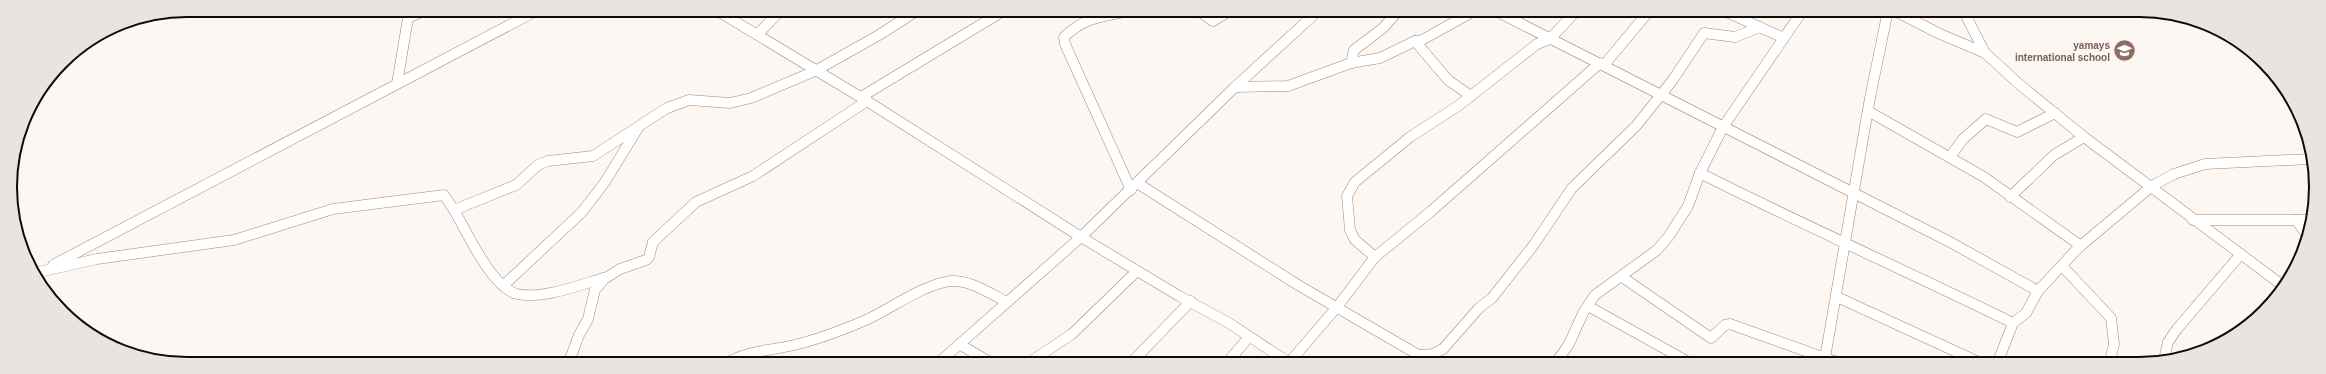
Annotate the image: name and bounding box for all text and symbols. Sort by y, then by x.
school or university icon: yamays international school [2112,38,2138,64]
place label: yamays international school [2015,40,2110,63]

